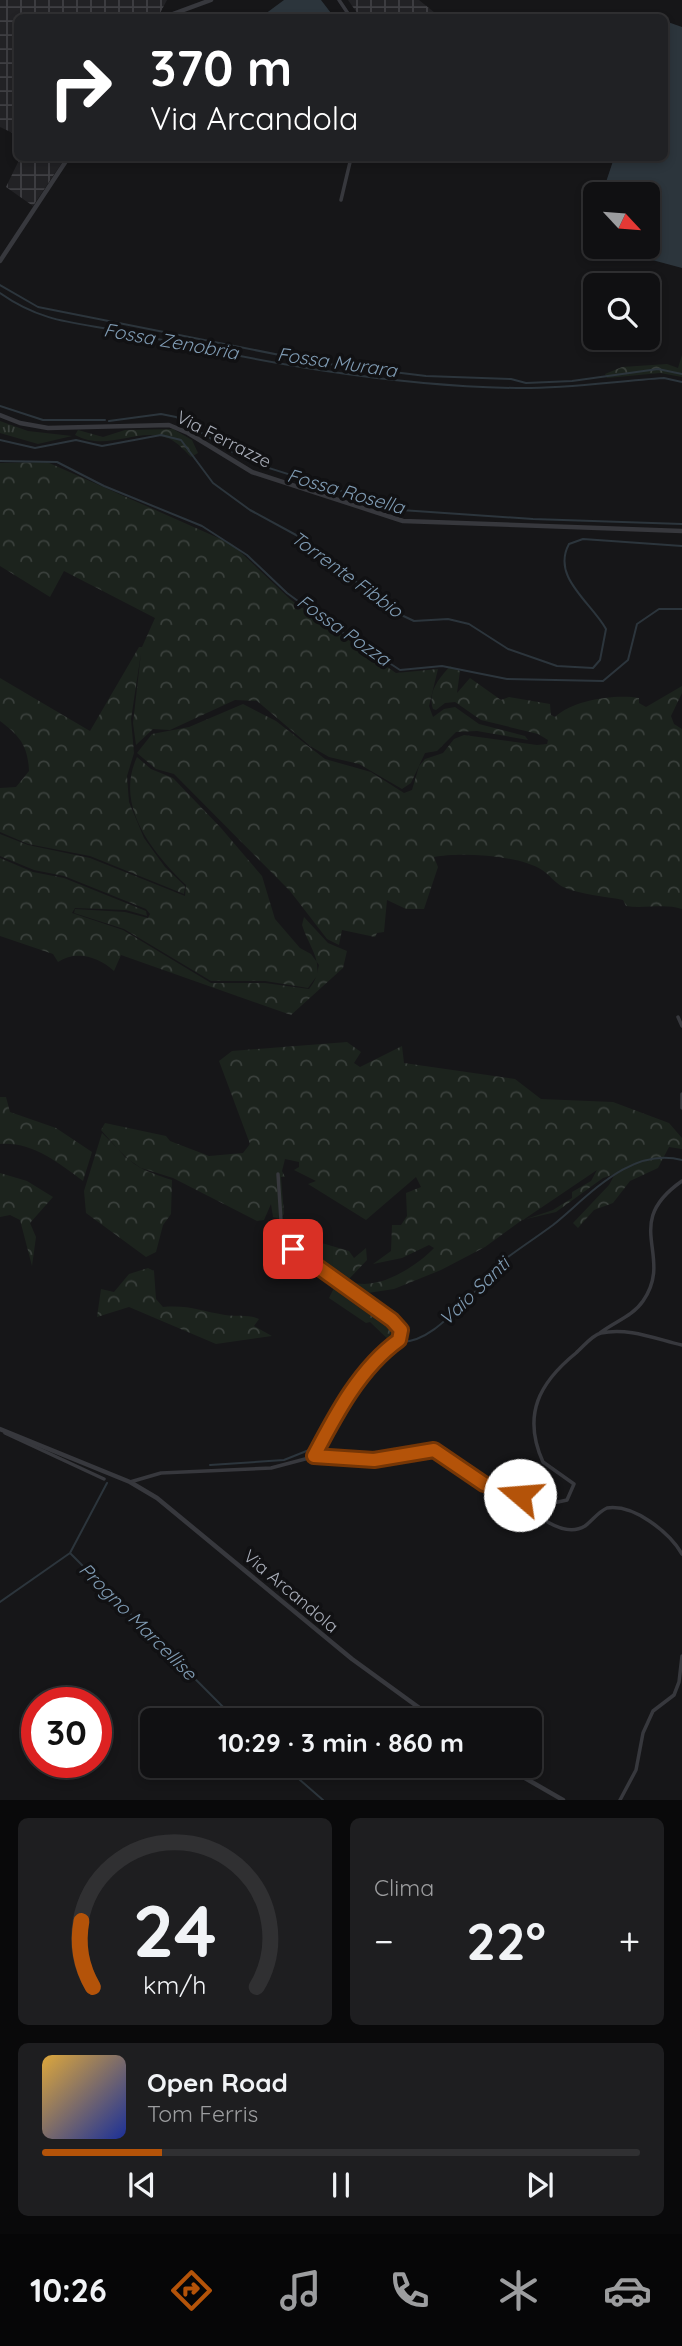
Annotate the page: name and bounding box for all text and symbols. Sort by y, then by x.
text: 370 m [150,37,292,98]
icon: right [35,42,126,133]
text: Via Arcandola [150,98,359,138]
north arrow [583,182,660,259]
map controls [583,182,660,350]
button: search [583,273,660,350]
water label: Fossa Zenobria [102,317,242,365]
water label: Fossa Murara [276,342,400,382]
street label: Via Ferrazze [173,405,275,473]
water label: Fossa Rosella [285,463,409,520]
water label: Torrente Fibbio [286,525,409,623]
water label: Fossa Pozza [293,589,397,672]
pin [263,1219,323,1279]
icon: arrive [274,1230,312,1268]
water label: Vaio Santi [434,1250,515,1330]
position arrow [483,1458,557,1532]
street label: Via Arcandola [239,1544,343,1638]
water label: Progno Marcellise [74,1557,203,1686]
speed limit sign: 30 [21,1687,112,1778]
text: 10:29 · 3 min · 860 m [218,1726,464,1759]
text: Clima [374,1873,434,1902]
text: 24 [133,1885,217,1976]
text: 22° [466,1908,546,1973]
text: − [374,1917,394,1965]
text: + [619,1917,640,1965]
text: km/h [143,1969,207,2000]
text: Open Road [147,2066,288,2099]
text: Tom Ferris [147,2099,258,2128]
icon: previous [123,2166,161,2204]
icon: pause [322,2166,360,2204]
icon: next [521,2166,559,2204]
icon: directions [167,2266,216,2315]
icon: music [276,2266,325,2315]
icon: phone [385,2266,434,2315]
icon: climate [494,2266,543,2315]
icon: car [603,2266,652,2315]
text: 10:26 [30,2270,107,2310]

